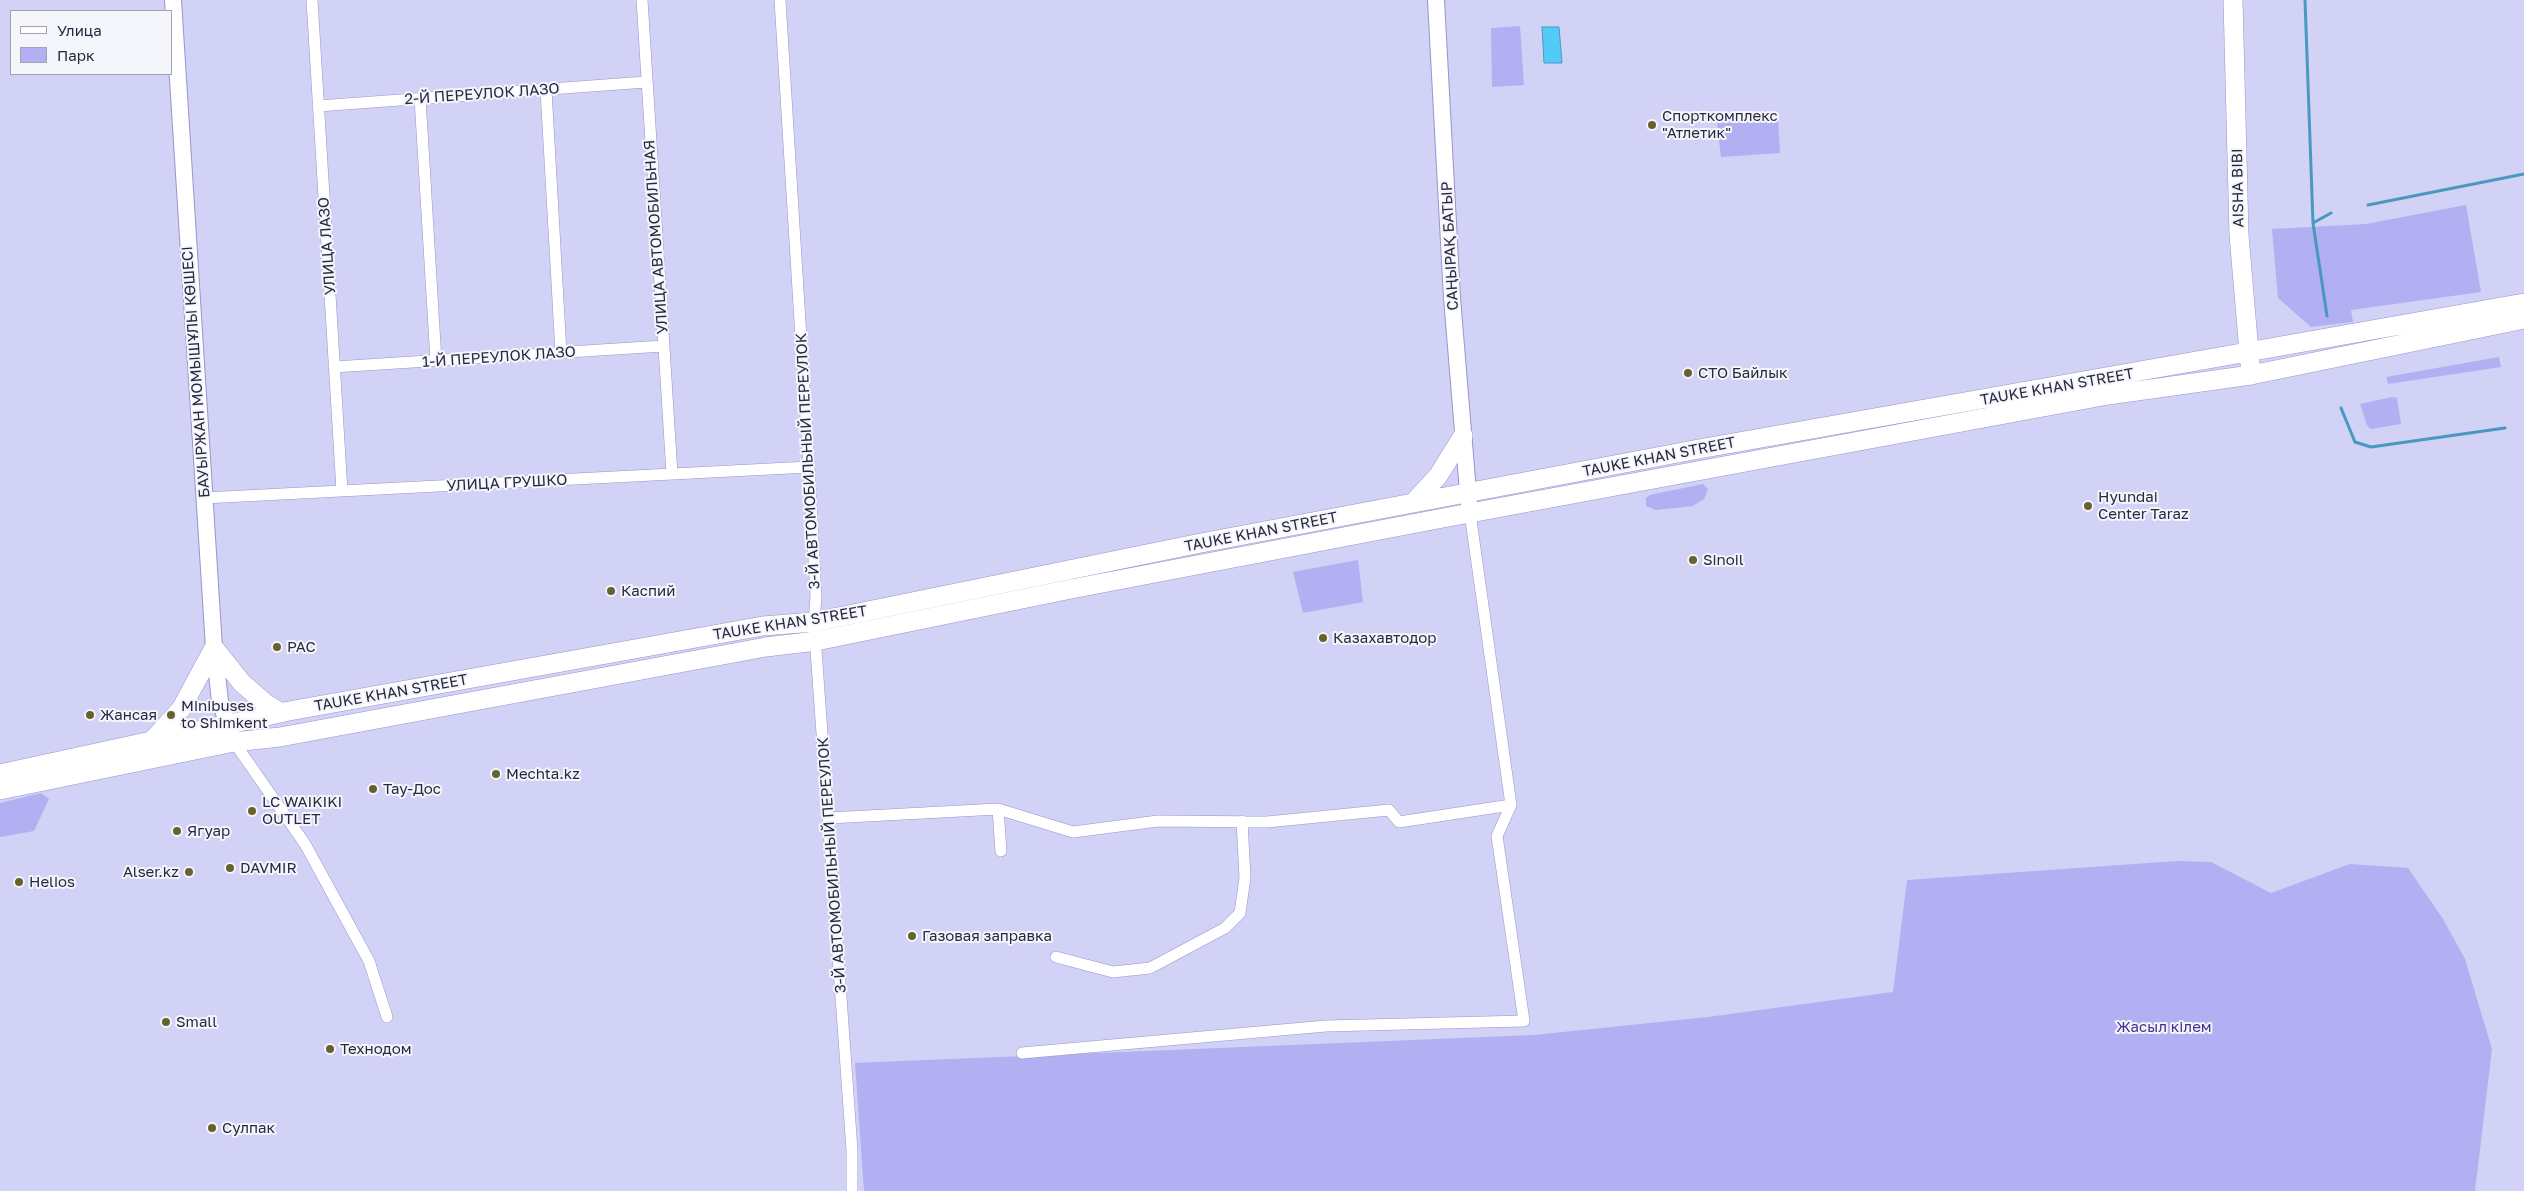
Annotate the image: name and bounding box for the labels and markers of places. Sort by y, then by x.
place label: Спорткомплекс "Атлетик" [1662,107,1778,142]
marker: Спорткомплекс "Атлетик" [1646,119,1658,131]
place label: СТО Байлык [1698,364,1788,382]
marker: СТО Байлык [1682,367,1694,379]
place label: Hyundai Center Taraz [2098,488,2189,523]
marker: Hyundai Center Taraz [2082,500,2094,512]
place label: Sinoil [1703,551,1744,569]
marker: Sinoil [1687,554,1699,566]
place label: Каспий [621,582,675,600]
marker: Каспий [605,585,617,597]
place label: Казахавтодор [1333,629,1436,647]
marker: Казахавтодор [1317,632,1329,644]
place label: РАС [287,638,316,656]
marker: РАС [271,641,283,653]
place label: Minibuses to Shimkent [181,697,268,732]
place label: Жансая [100,706,157,724]
marker: Жансая [84,709,96,721]
marker: Minibuses to Shimkent [165,709,177,721]
place label: Mechta.kz [506,765,580,783]
marker: Mechta.kz [490,768,502,780]
place label: Тау-Дос [383,780,441,798]
marker: Тау-Дос [367,783,379,795]
place label: LC WAIKIKI OUTLET [262,793,342,828]
marker: LC WAIKIKI OUTLET [246,805,258,817]
place label: Ягуар [187,822,230,840]
marker: Ягуар [171,825,183,837]
place label: DAVMIR [240,859,297,877]
marker: DAVMIR [224,862,236,874]
place label: Alser.kz [123,863,179,881]
marker: Alser.kz [183,866,195,878]
place label: Helios [29,873,75,891]
marker: Helios [13,876,25,888]
place label: Газовая заправка [922,927,1052,945]
marker: Газовая заправка [906,930,918,942]
place label: Small [176,1013,217,1031]
marker: Small [160,1016,172,1028]
place label: Технодом [340,1040,411,1058]
marker: Технодом [324,1043,336,1055]
place label: Сулпак [222,1119,275,1137]
marker: Сулпак [206,1122,218,1134]

